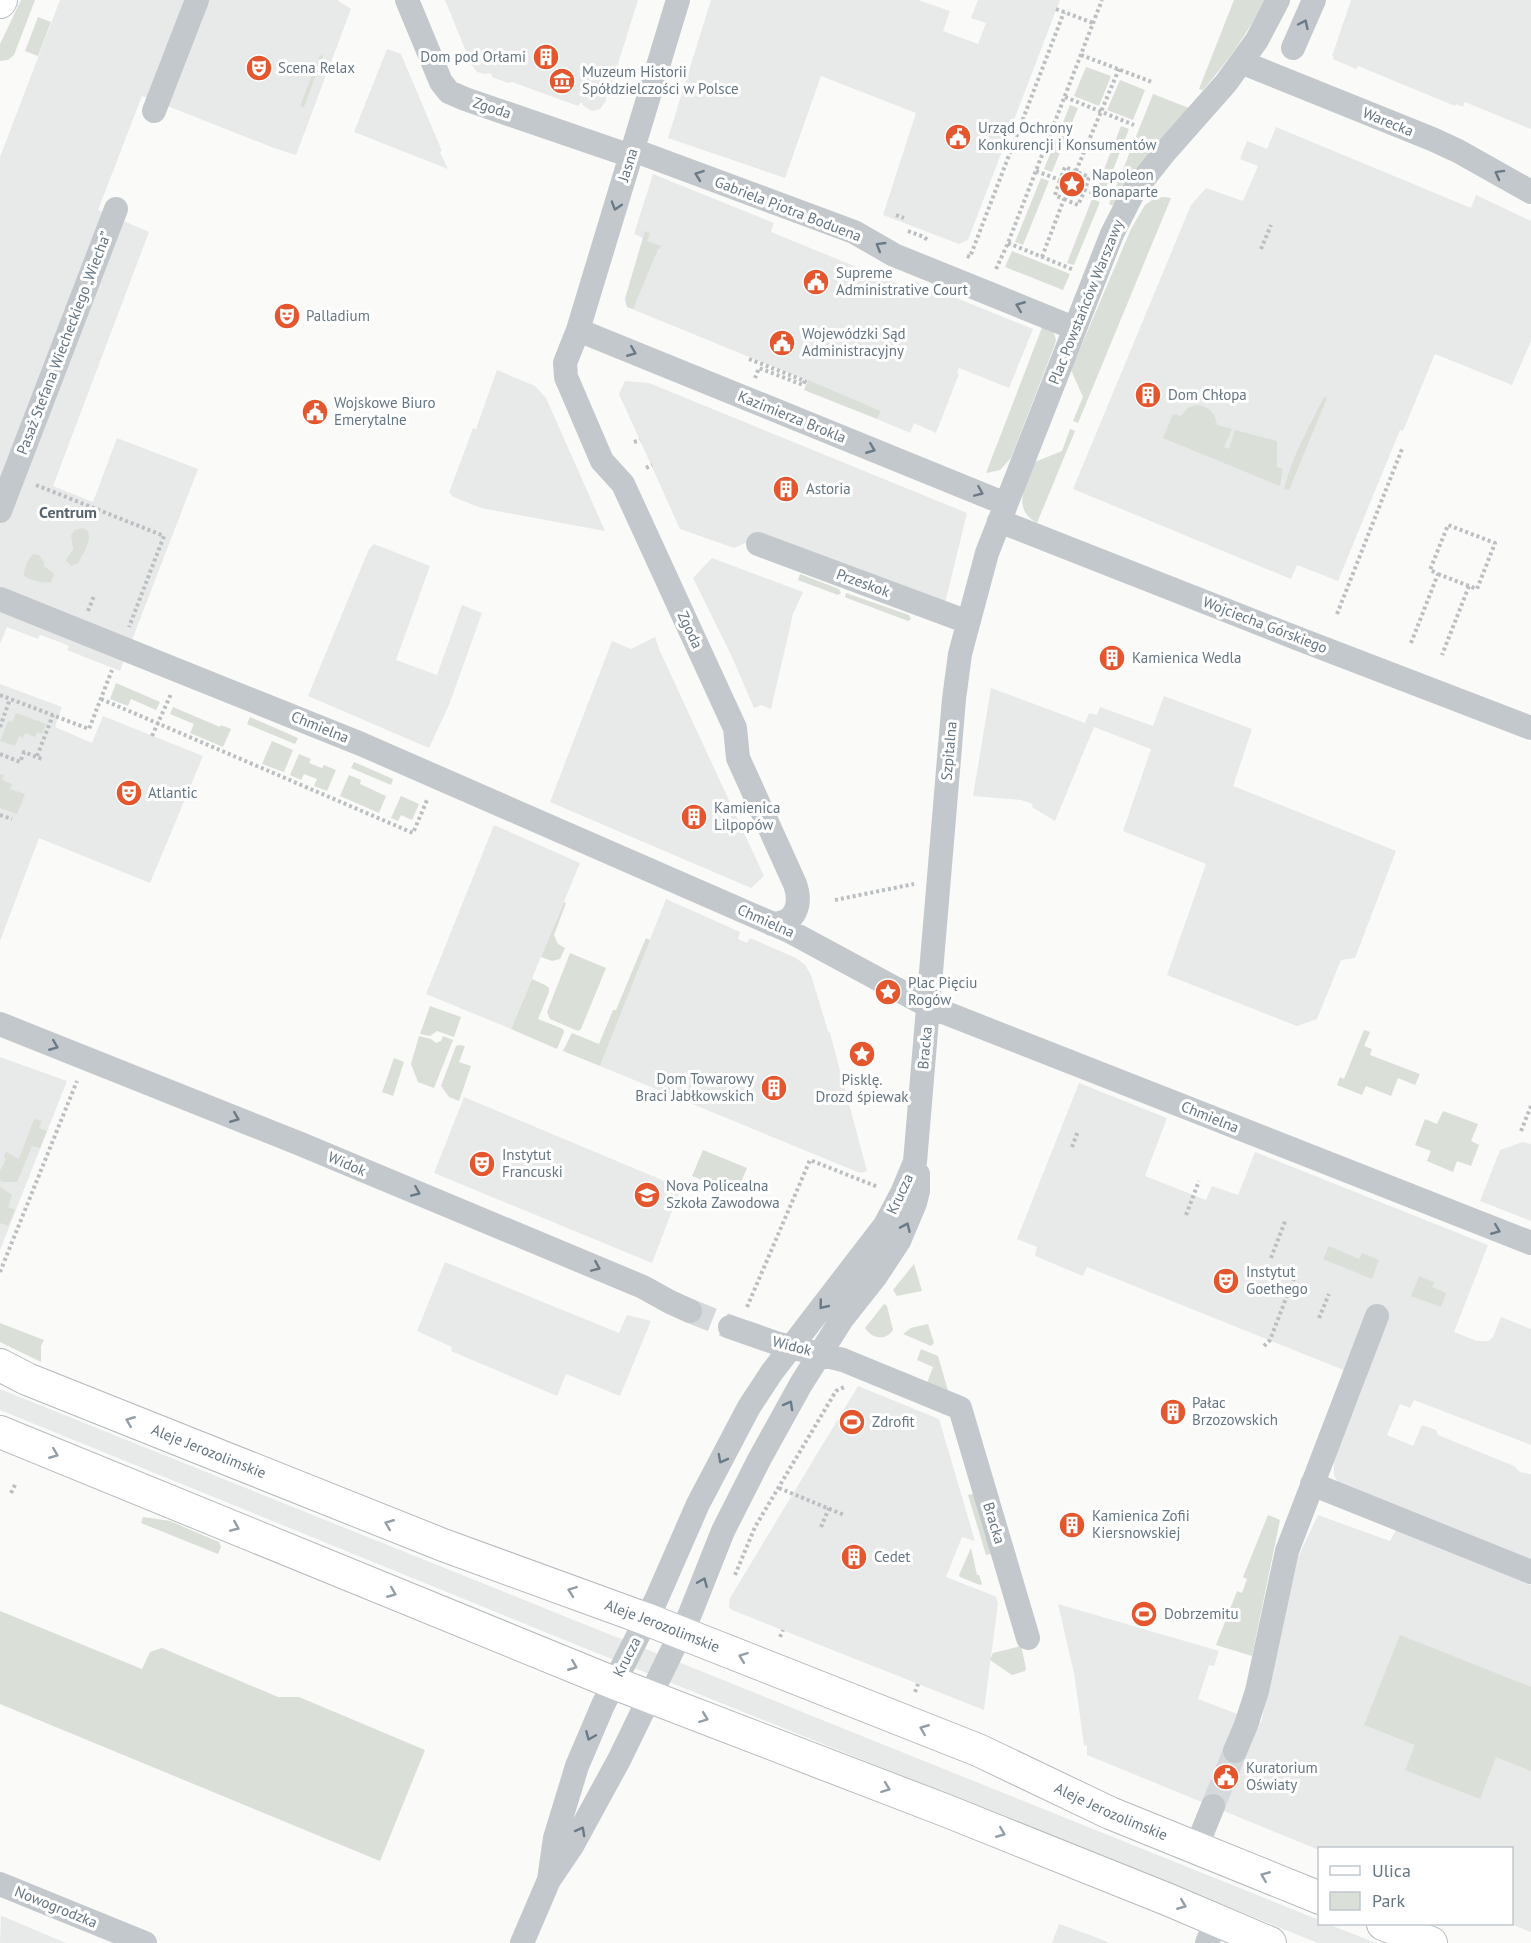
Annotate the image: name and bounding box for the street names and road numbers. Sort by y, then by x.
street label: Zgoda [471,92,514,123]
street label: Warecka [1360,103,1416,140]
street label: Jasna [613,146,642,185]
street label: Gabriela Piotra Boduena [712,172,864,245]
street label: Plac Powstańców Warszawy [1044,217,1127,387]
street label: Pasaż Stefana Wiecheckiego „Wiecha” [12,229,115,457]
street label: Kazimierza Brokla [735,386,849,447]
street label: Przeskok [834,564,893,601]
street label: Wojciecha Górskiego [1200,592,1330,657]
street label: Zgoda [674,608,707,651]
street label: Chmielna [289,706,352,747]
street label: Szpitalna [936,721,961,781]
street label: Chmielna [735,900,798,942]
street label: Bracka [913,1026,936,1070]
street label: Chmielna [1179,1096,1242,1137]
street label: Widok [325,1147,370,1180]
street label: Krucza [882,1170,917,1217]
street label: Widok [771,1331,814,1360]
street label: Aleje Jerozolimskie [149,1420,269,1482]
street label: Bracka [979,1500,1010,1546]
street label: Aleje Jerozolimskie [602,1595,723,1656]
street label: Krucza [608,1633,645,1680]
street label: Aleje Jerozolimskie [1052,1778,1171,1844]
street label: Nowogrodzka [12,1881,100,1932]

